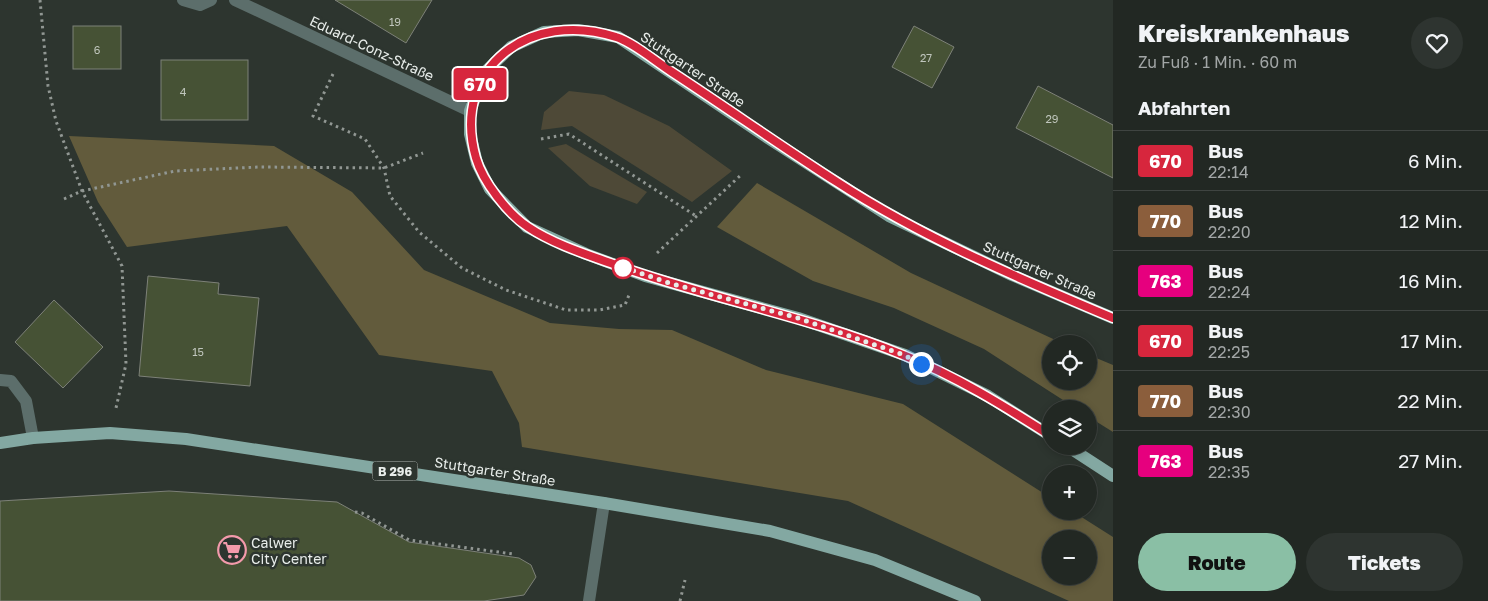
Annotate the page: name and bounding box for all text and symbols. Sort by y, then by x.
street label: Eduard-Conz-Straße [307,12,437,84]
house number: 19 [389,15,401,28]
button: heart [1411,17,1463,69]
text: Kreiskrankenhaus [1138,18,1350,47]
street label: Stuttgarter Straße [637,28,749,110]
house number: 6 [94,43,101,56]
house number: 27 [920,51,932,64]
text: Zu Fuß · 1 Min. · 60 m [1138,52,1297,72]
line badge: 670 [451,68,509,100]
text: 670 [464,73,496,95]
house number: 4 [180,85,187,98]
text: Abfahrten [1138,96,1230,119]
house number: 29 [1045,112,1059,125]
text: Bus [1208,139,1243,162]
text: 6 Min. [1408,149,1463,172]
text: 670 [1149,150,1182,172]
text: 22:14 [1208,162,1249,182]
text: Bus [1208,199,1243,222]
text: 12 Min. [1399,209,1463,232]
text: 770 [1150,210,1181,232]
text: 22:20 [1208,222,1251,242]
street label: Stuttgarter Straße [981,237,1099,303]
unlabelled marker [612,257,634,279]
text: Bus [1208,259,1243,282]
text: 16 Min. [1399,269,1463,292]
text: 763 [1149,270,1182,292]
text: 22:24 [1208,282,1250,302]
text: Bus [1208,319,1243,342]
text: 17 Min. [1400,329,1463,352]
text: 670 [1149,330,1182,352]
map controls [1042,335,1097,585]
button: locate [1042,335,1097,390]
text: 22:25 [1208,342,1250,362]
house number: 15 [192,345,204,358]
your location [909,352,934,377]
text: Bus [1208,379,1243,402]
text: 22 Min. [1397,389,1463,412]
text: 770 [1150,390,1181,412]
button: layers [1042,400,1097,455]
text: 22:30 [1208,402,1251,422]
text: Bus [1208,439,1243,462]
text: 27 Min. [1398,449,1463,472]
text: 763 [1149,450,1182,472]
street label: Stuttgarter Straße [433,453,557,489]
road number: B 296 [372,462,418,481]
text: 22:35 [1208,462,1250,482]
button: + [1042,465,1097,520]
button: − [1042,530,1097,585]
button: Route [1138,533,1296,591]
button: Tickets [1306,533,1463,591]
place label: Calwer City Center [251,534,327,567]
supermarket icon: Calwer City Center [217,535,247,565]

